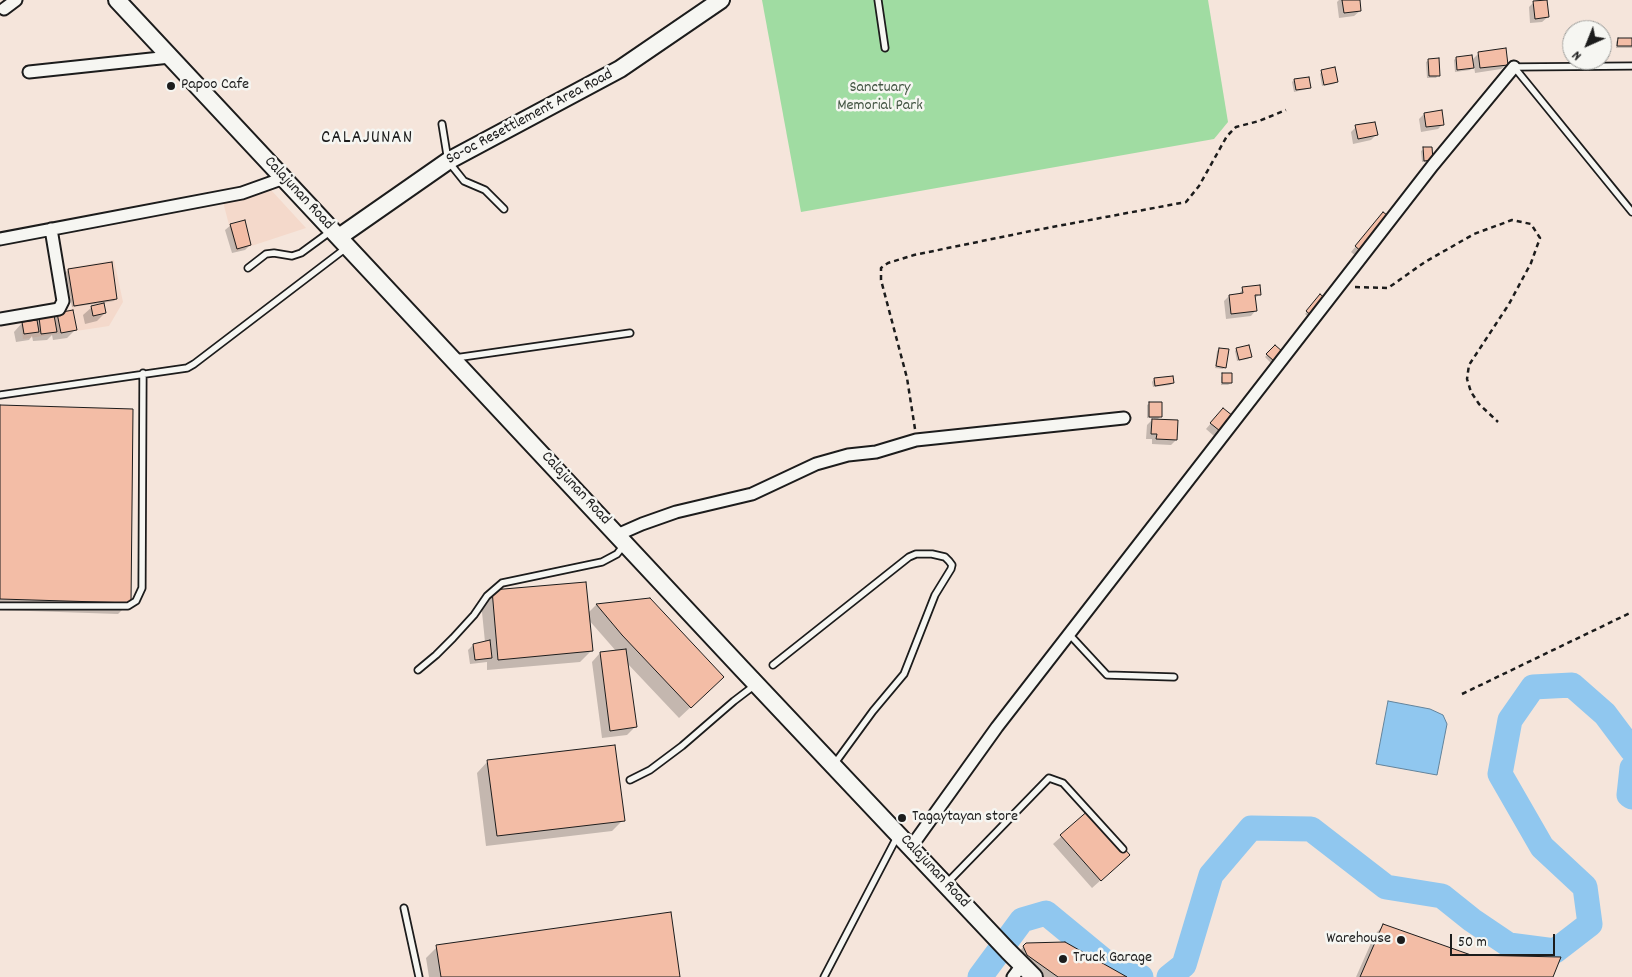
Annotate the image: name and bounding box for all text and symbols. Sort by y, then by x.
north arrow [1562,20,1612,70]
text: N [1568,45,1587,65]
street label: So-oc Resettlement Area Road [443,66,617,170]
place label: Papoo Cafe [181,76,249,96]
park label: Sanctuary Memorial Park [837,79,923,117]
marker: Papoo Cafe [165,80,177,92]
district label: CALAJUNAN [320,128,414,150]
street label: Calajunan Road [259,153,337,235]
street label: Calajunan Road [536,448,614,530]
place label: Tagaytayan store [912,808,1018,828]
marker: Tagaytayan store [896,812,908,824]
street label: Calajunan Road [895,831,973,913]
scale bar [1452,924,1557,956]
place label: Warehouse [1326,930,1391,950]
text: 50 m [1458,932,1487,954]
marker: Warehouse [1395,934,1407,946]
place label: Truck Garage [1073,949,1152,969]
marker: Truck Garage [1057,953,1069,965]

